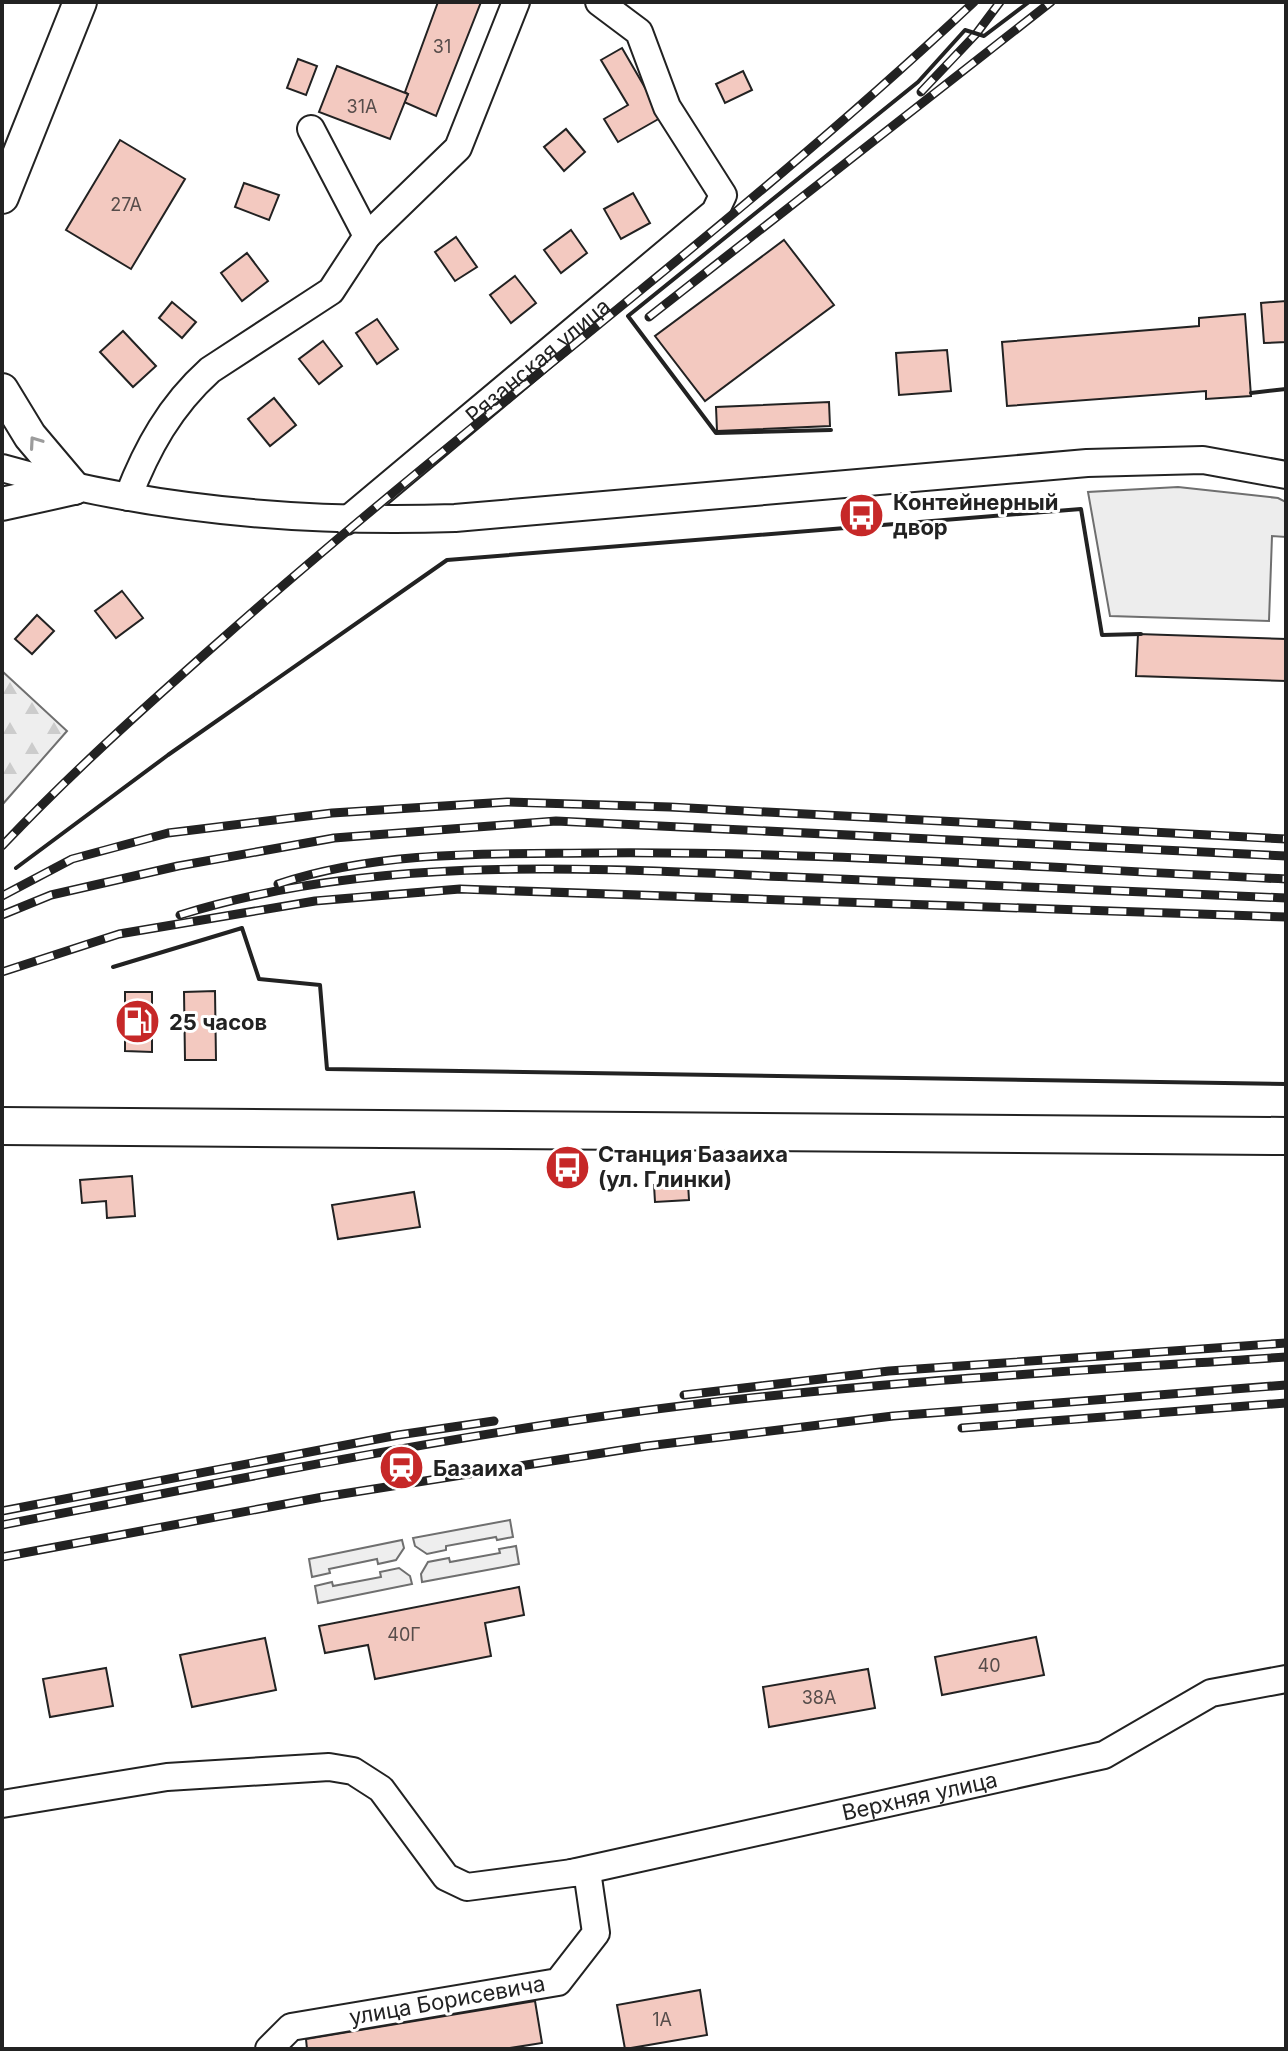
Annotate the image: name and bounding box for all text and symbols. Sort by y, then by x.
house number: 31 [433,36,451,57]
house number: 31А [347,96,377,117]
house number: 27А [110,194,142,215]
street label: Рязанская улица [460,293,615,428]
one-way arrow [30,436,44,451]
place label: Контейнерный двор [893,489,1058,540]
bus stop icon: Контейнерный двор [838,491,886,539]
fuel station icon: 25 часов [114,998,162,1046]
place label: 25 часов [169,1009,267,1035]
place label: Станция Базаиха (ул. Глинки) [598,1141,788,1192]
bus stop icon: Станция Базаиха (ул. Глинки) [543,1143,591,1191]
station icon: Базаиха [378,1444,426,1492]
place label: Базаиха [433,1455,523,1481]
house number: 40Г [387,1624,421,1645]
house number: 40 [978,1655,1000,1676]
house number: 38А [802,1687,836,1708]
street label: Верхняя улица [839,1766,1000,1826]
street label: улица Борисевича [347,1970,547,2030]
house number: 1А [652,2009,672,2030]

